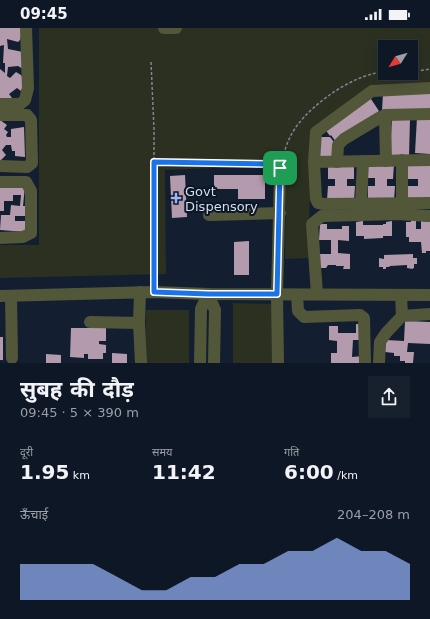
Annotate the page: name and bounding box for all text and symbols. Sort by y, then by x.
text: 09:45 [20,5,68,23]
north arrow [378,40,418,80]
map controls [378,40,418,80]
pin [263,151,297,185]
icon: arrive [269,157,291,179]
place label: Govt Dispensory [185,184,258,214]
marker: Govt Dispensory [170,192,182,204]
button: share [368,376,410,418]
text: सुबह की दौड़ [20,377,134,402]
text: 09:45 · 5 × 390 m [20,405,139,420]
text: दूरी [20,446,33,459]
text: समय [152,446,172,459]
text: गति [284,446,299,459]
text: 1.95 [20,460,69,484]
text: 11:42 [152,460,216,484]
text: 6:00 [284,460,334,484]
text: km [69,469,90,482]
text: /km [334,469,358,482]
text: ऊँचाई [20,507,48,522]
text: 204–208 m [337,507,410,522]

